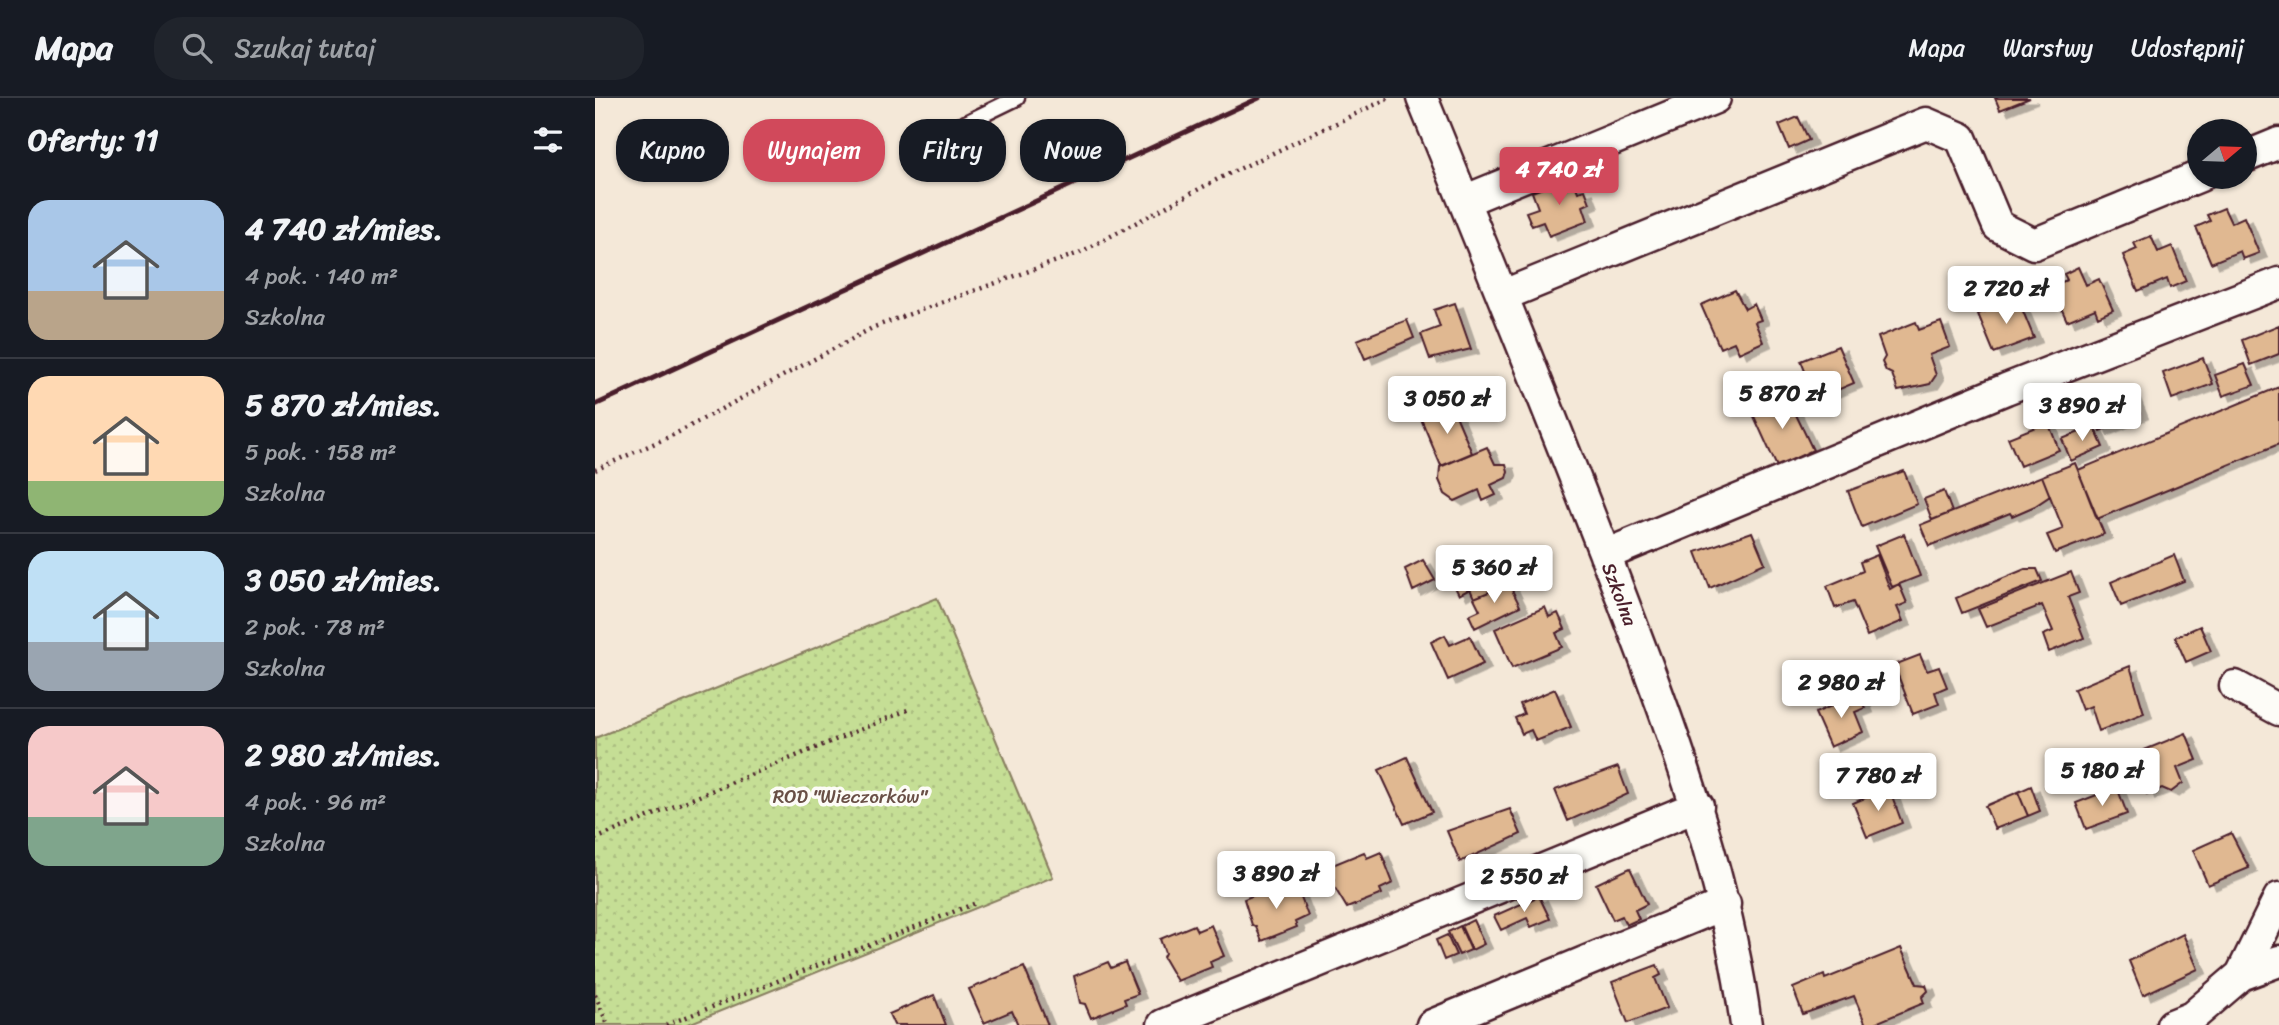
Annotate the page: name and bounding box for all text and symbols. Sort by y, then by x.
search box [154,17,644,80]
text: Mapa [35,19,112,77]
text: Szukaj tutaj [234,25,376,71]
text: Mapa [1908,27,1965,69]
text: Warstwy [2003,27,2093,69]
text: Udostępnij [2131,27,2244,69]
icon: search [178,29,216,67]
text: Oferty: 11 [28,113,159,167]
chip: Kupno [616,119,729,182]
chip: Wynajem [743,119,885,182]
chip: Filtry [899,119,1006,182]
chip: Nowe [1020,119,1126,182]
north arrow [2187,119,2257,189]
map controls [2187,119,2257,189]
icon: filters [529,121,567,159]
pin: 4 740 zł [1487,148,1631,207]
text: 4 740 zł [1516,149,1602,190]
text: 4 740 zł/mies. [245,202,443,256]
icon: home [84,228,168,312]
text: 4 pok. · 140 m² [245,256,398,297]
pin: 2 720 zł [1934,266,2078,326]
text: 2 720 zł [1964,268,2048,309]
text: Szkolna [245,297,325,338]
pin: 5 870 zł [1710,372,1854,431]
text: 5 870 zł [1739,373,1825,414]
pin: 3 050 zł [1375,376,1519,436]
text: 5 870 zł/mies. [245,378,442,432]
text: 3 050 zł [1404,378,1490,419]
pin: 3 890 zł [2010,384,2154,443]
text: 3 890 zł [2039,385,2125,426]
icon: home [84,404,168,488]
text: 5 pok. · 158 m² [245,432,397,473]
text: Szkolna [245,473,325,514]
pin: 5 360 zł [1422,546,1566,605]
text: 5 360 zł [1452,547,1536,588]
text: 3 050 zł/mies. [245,553,442,607]
street label: Szkolna [1592,558,1647,631]
icon: home [84,579,168,663]
text: 2 pok. · 78 m² [245,607,385,648]
text: Szkolna [245,648,325,689]
pin: 2 980 zł [1769,660,1913,720]
text: 2 980 zł [1798,662,1884,703]
text: 2 980 zł/mies. [245,728,442,782]
pin: 5 180 zł [2030,748,2174,808]
text: 5 180 zł [2061,750,2143,791]
icon: home [84,754,168,838]
pin: 7 780 zł [1806,754,1950,813]
text: 7 780 zł [1835,755,1921,796]
park label: ROD "Wieczorków" [773,780,928,813]
text: 4 pok. · 96 m² [245,782,386,823]
text: Szkolna [245,823,325,864]
pin: 3 890 zł [1204,852,1348,911]
text: 3 890 zł [1233,853,1319,894]
pin: 2 550 zł [1452,854,1596,914]
text: 2 550 zł [1481,856,1567,897]

